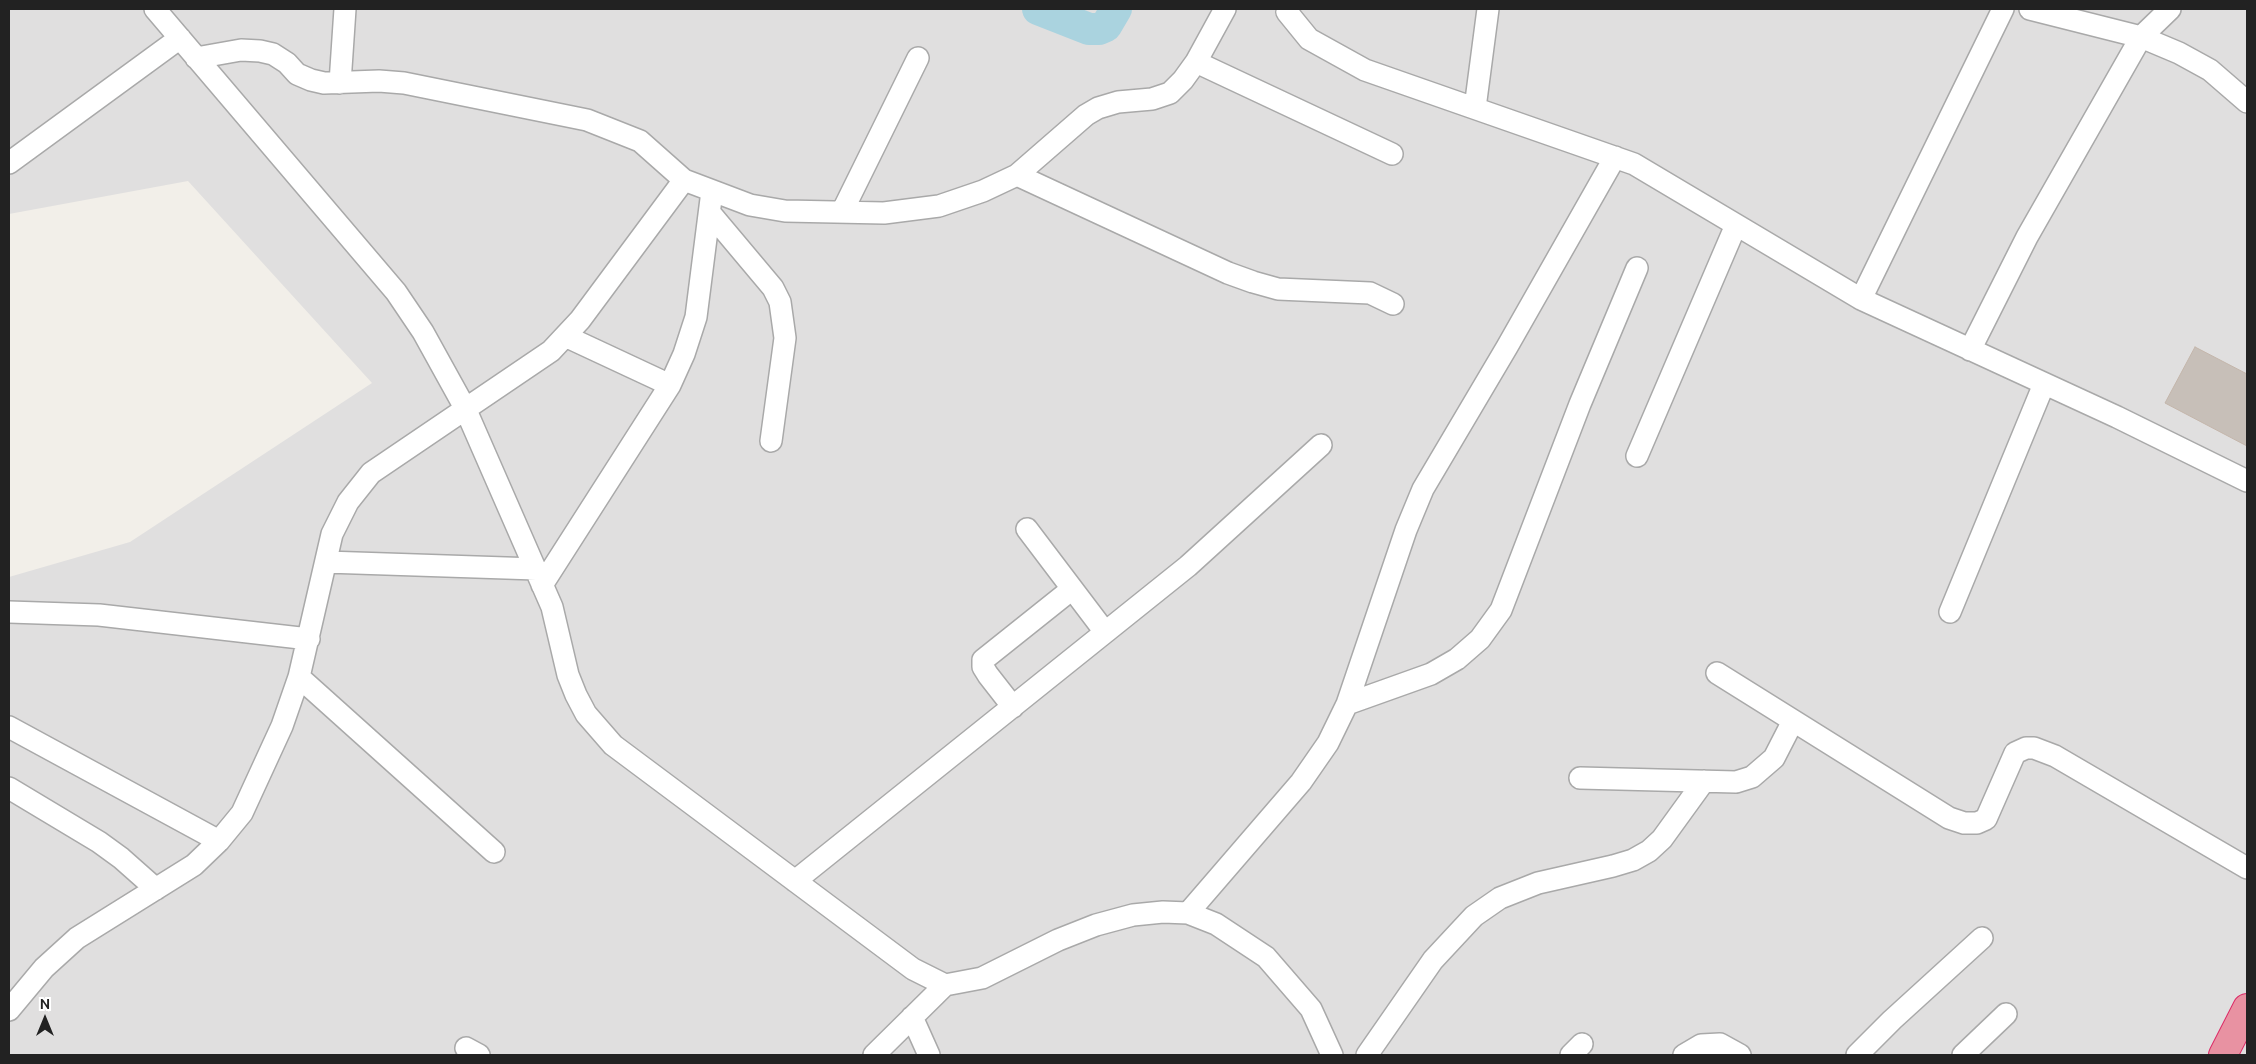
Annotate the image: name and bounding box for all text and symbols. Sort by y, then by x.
north arrow [20,994,70,1044]
text: N [40,996,50,1012]

